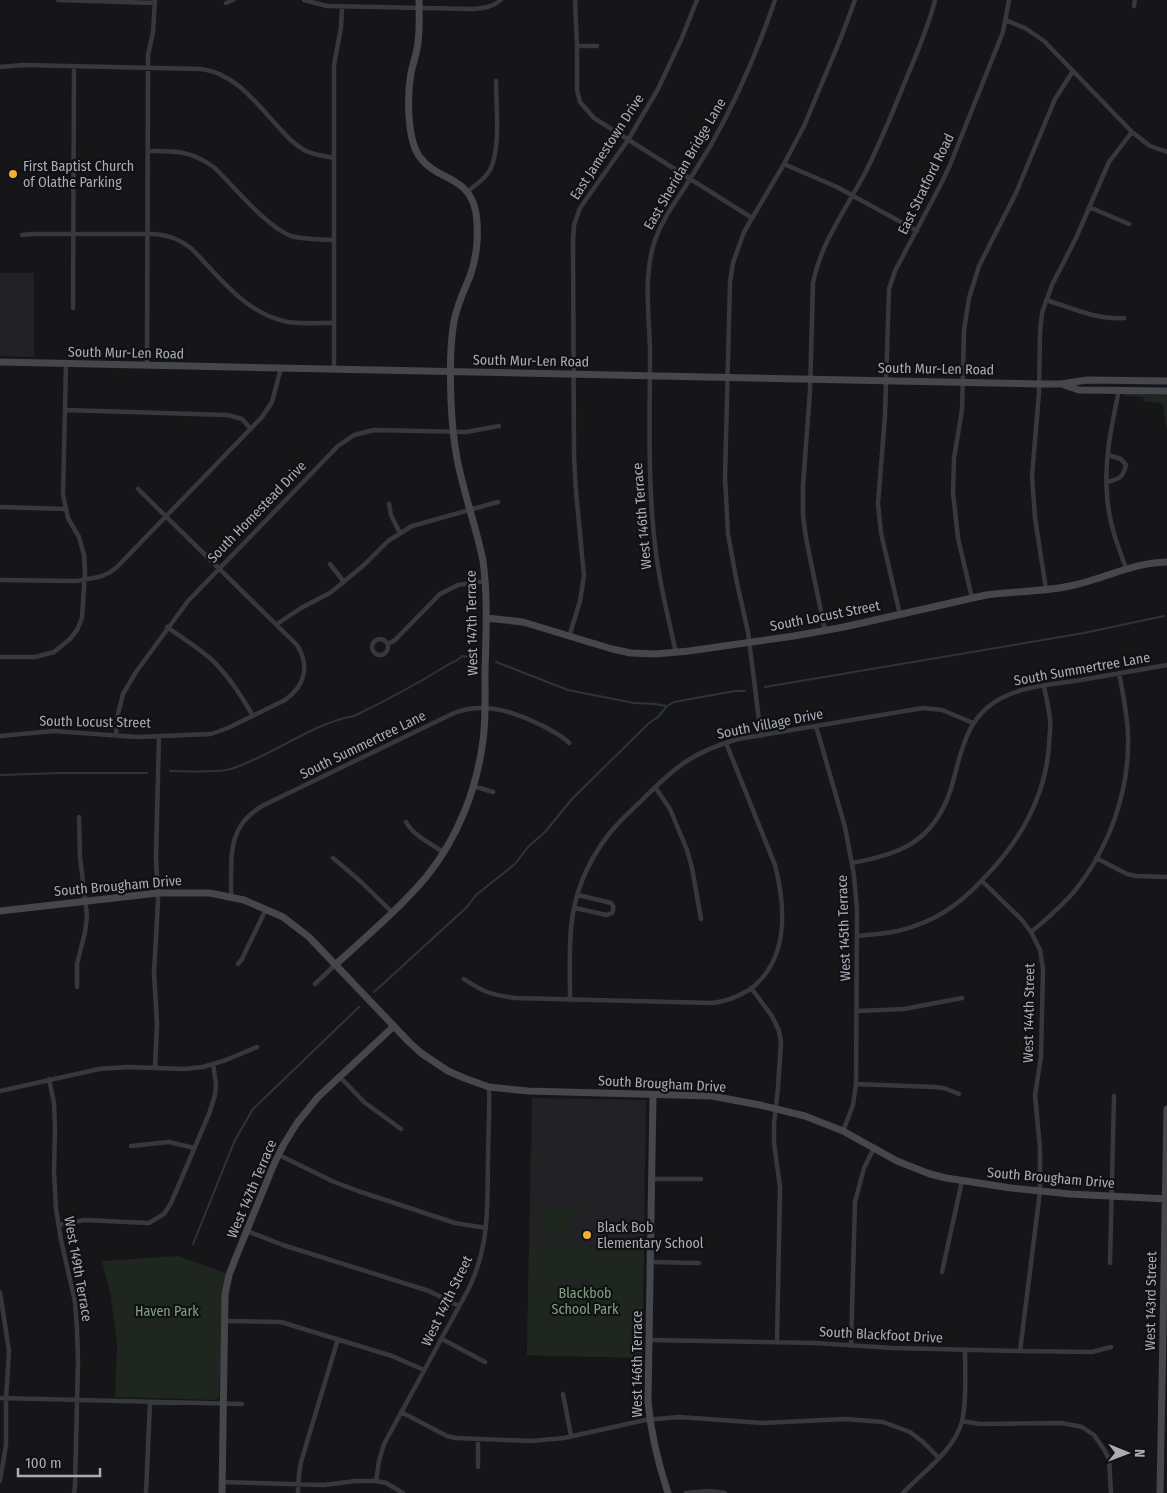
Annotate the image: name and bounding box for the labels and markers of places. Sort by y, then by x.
place label: First Baptist Church of Olathe Parking [23,158,134,191]
marker: First Baptist Church of Olathe Parking [7,168,19,180]
place label: Black Bob Elementary School [597,1219,704,1252]
marker: Black Bob Elementary School [581,1229,593,1241]

